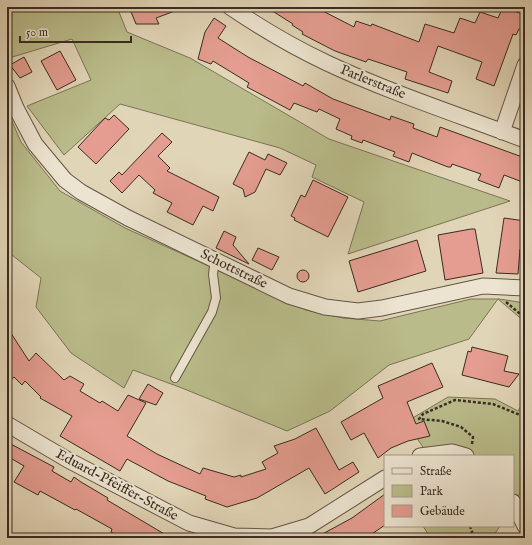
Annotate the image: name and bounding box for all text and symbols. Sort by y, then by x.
scale bar [20,18,131,44]
text: 50 m [26,25,48,40]
street label: Parlerstraße [338,61,409,104]
street label: Schottstraße [198,245,271,293]
street label: Eduard-Pfeiffer-Straße [53,445,182,525]
legend [384,455,514,527]
text: Straße [420,464,452,479]
text: Park [420,484,443,499]
text: Gebäude [420,504,465,519]

